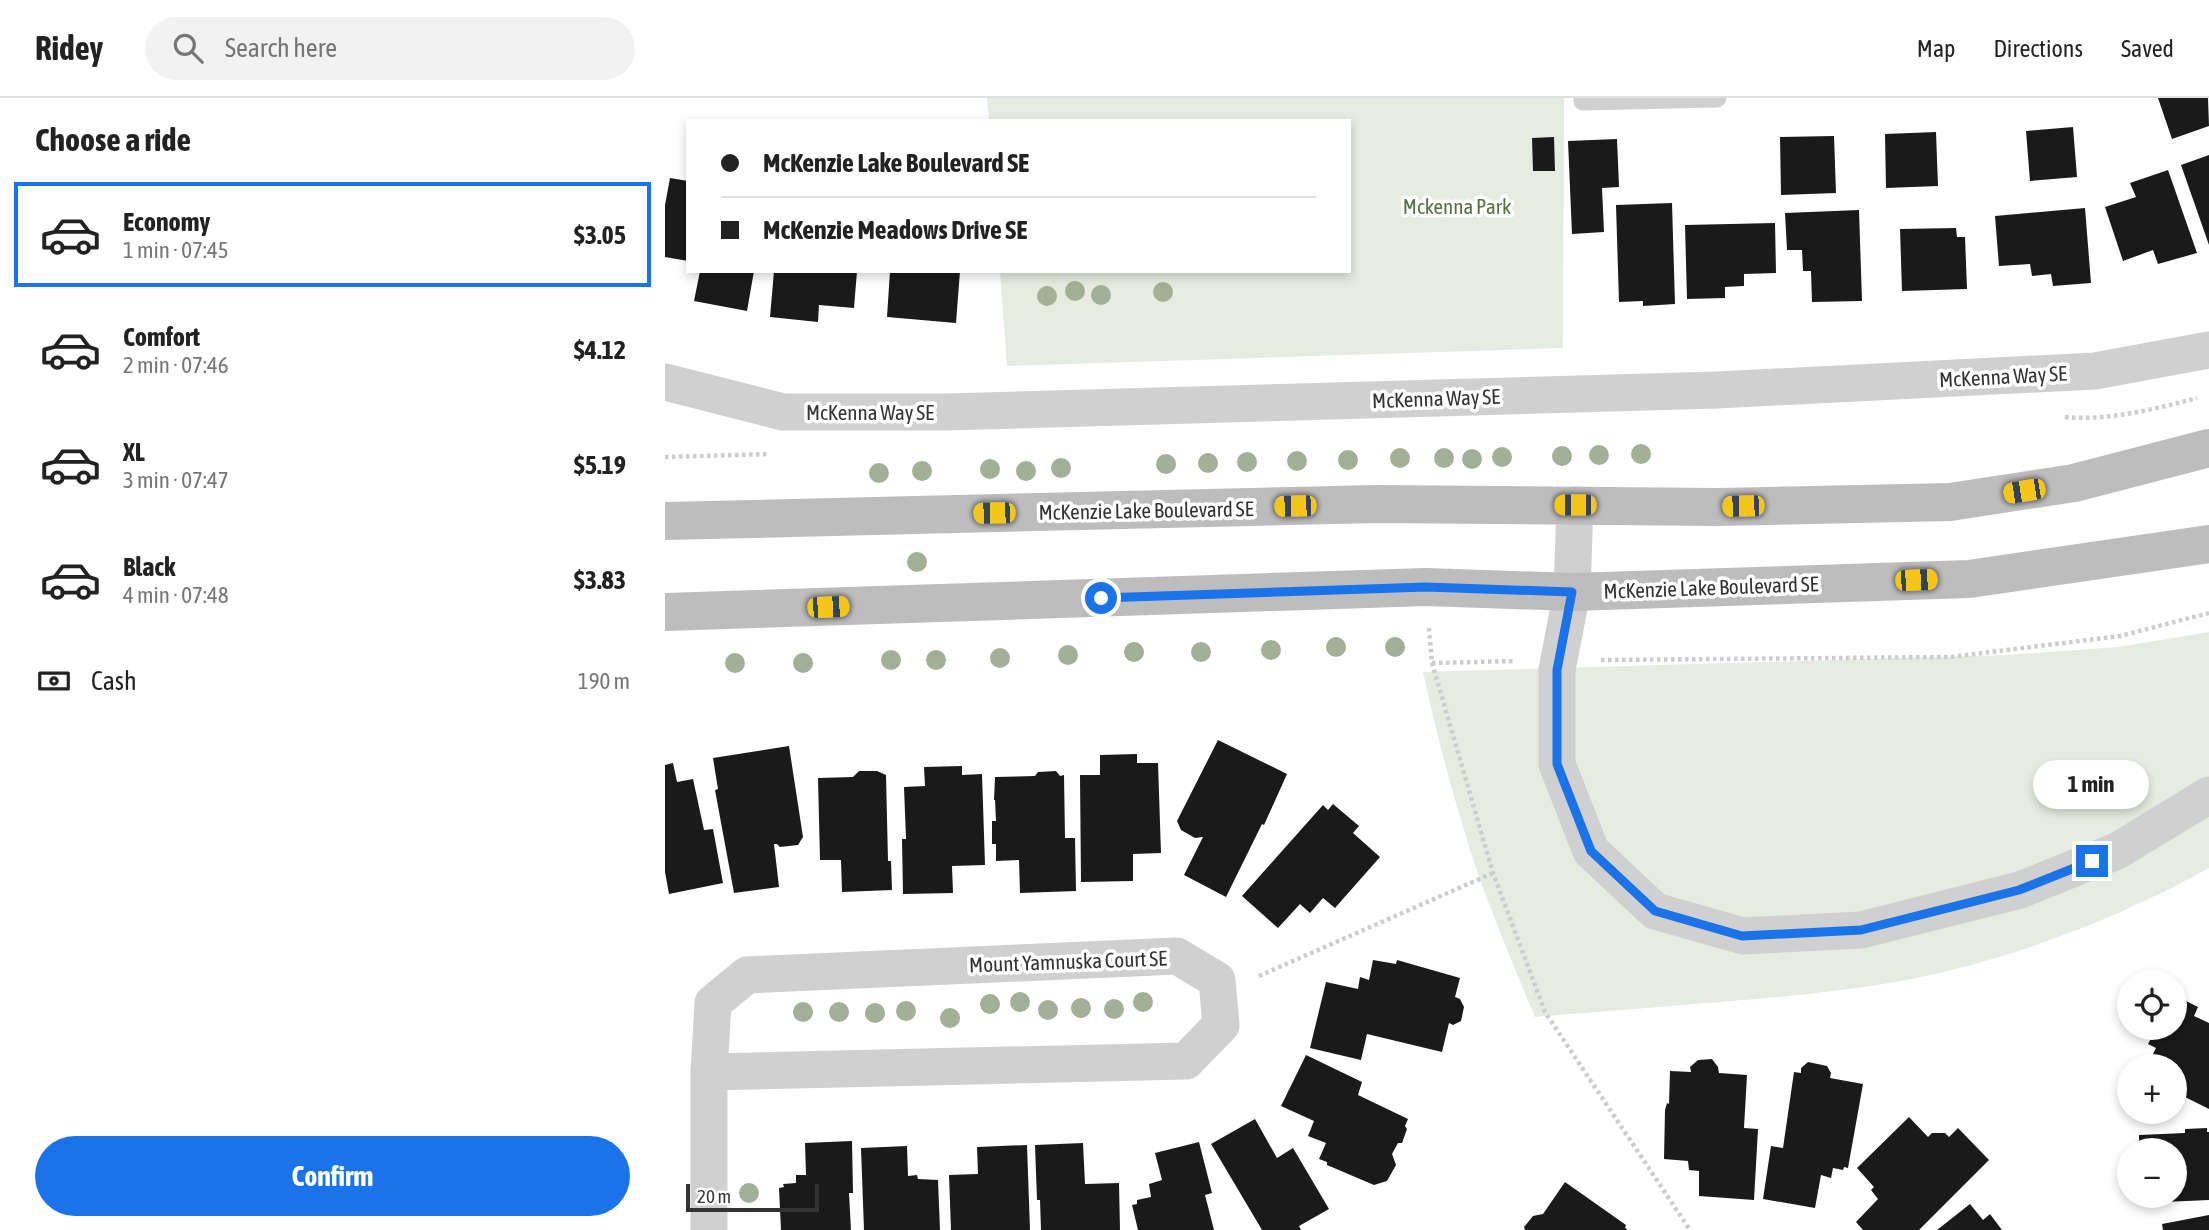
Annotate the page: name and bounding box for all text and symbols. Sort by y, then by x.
search box [145,17,635,80]
text: Ridey [35,29,103,67]
icon: search [169,29,207,67]
text: Search here [225,33,337,63]
text: Map [1917,35,1955,62]
text: Directions [1993,35,2083,62]
text: Saved [2121,35,2174,62]
text: Choose a ride [35,121,191,158]
text: McKenzie Lake Boulevard SE [763,148,1029,178]
park label: Mckenna Park [1403,194,1511,218]
icon: car [39,203,102,266]
text: Economy [123,207,210,237]
text: McKenzie Meadows Drive SE [763,215,1027,245]
text: $3.05 [574,220,626,250]
text: 1 min · 07:45 [123,237,229,263]
icon: car [39,318,102,381]
text: Comfort [123,322,200,352]
text: $4.12 [574,335,626,365]
text: 2 min · 07:46 [123,352,229,378]
street label: McKenna Way SE [1938,361,2068,391]
street label: McKenna Way SE [1372,384,1500,412]
street label: McKenna Way SE [806,400,934,424]
icon: car [39,433,102,496]
text: XL [123,437,145,467]
text: $5.19 [574,450,626,480]
text: 3 min · 07:47 [123,467,229,493]
car [2002,477,2047,505]
car [1274,495,1317,517]
car [1555,495,1597,516]
car [1722,495,1765,517]
street label: McKenzie Lake Boulevard SE [1038,496,1254,524]
car [973,502,1016,524]
icon: car [39,548,102,611]
text: Black [123,552,175,582]
text: $3.83 [574,565,626,595]
car [1895,569,1938,591]
street label: McKenzie Lake Boulevard SE [1603,571,1819,603]
text: 4 min · 07:48 [123,582,229,608]
route start [1085,582,1117,614]
car [807,596,850,618]
icon: cash [35,662,73,700]
text: Cash [91,666,137,696]
text: 190 m [578,668,630,694]
callout: 1 min [2034,760,2150,808]
text: 1 min [2068,771,2114,797]
route end [2076,845,2108,877]
street label: Mount Yamnuska Court SE [969,946,1167,976]
map controls [2117,970,2187,1208]
button: locate [2117,970,2187,1040]
button: + [2117,1054,2187,1124]
button: Confirm [35,1136,630,1216]
button: − [2117,1138,2187,1208]
scale bar [686,1181,819,1213]
text: 20 m [697,1185,731,1207]

